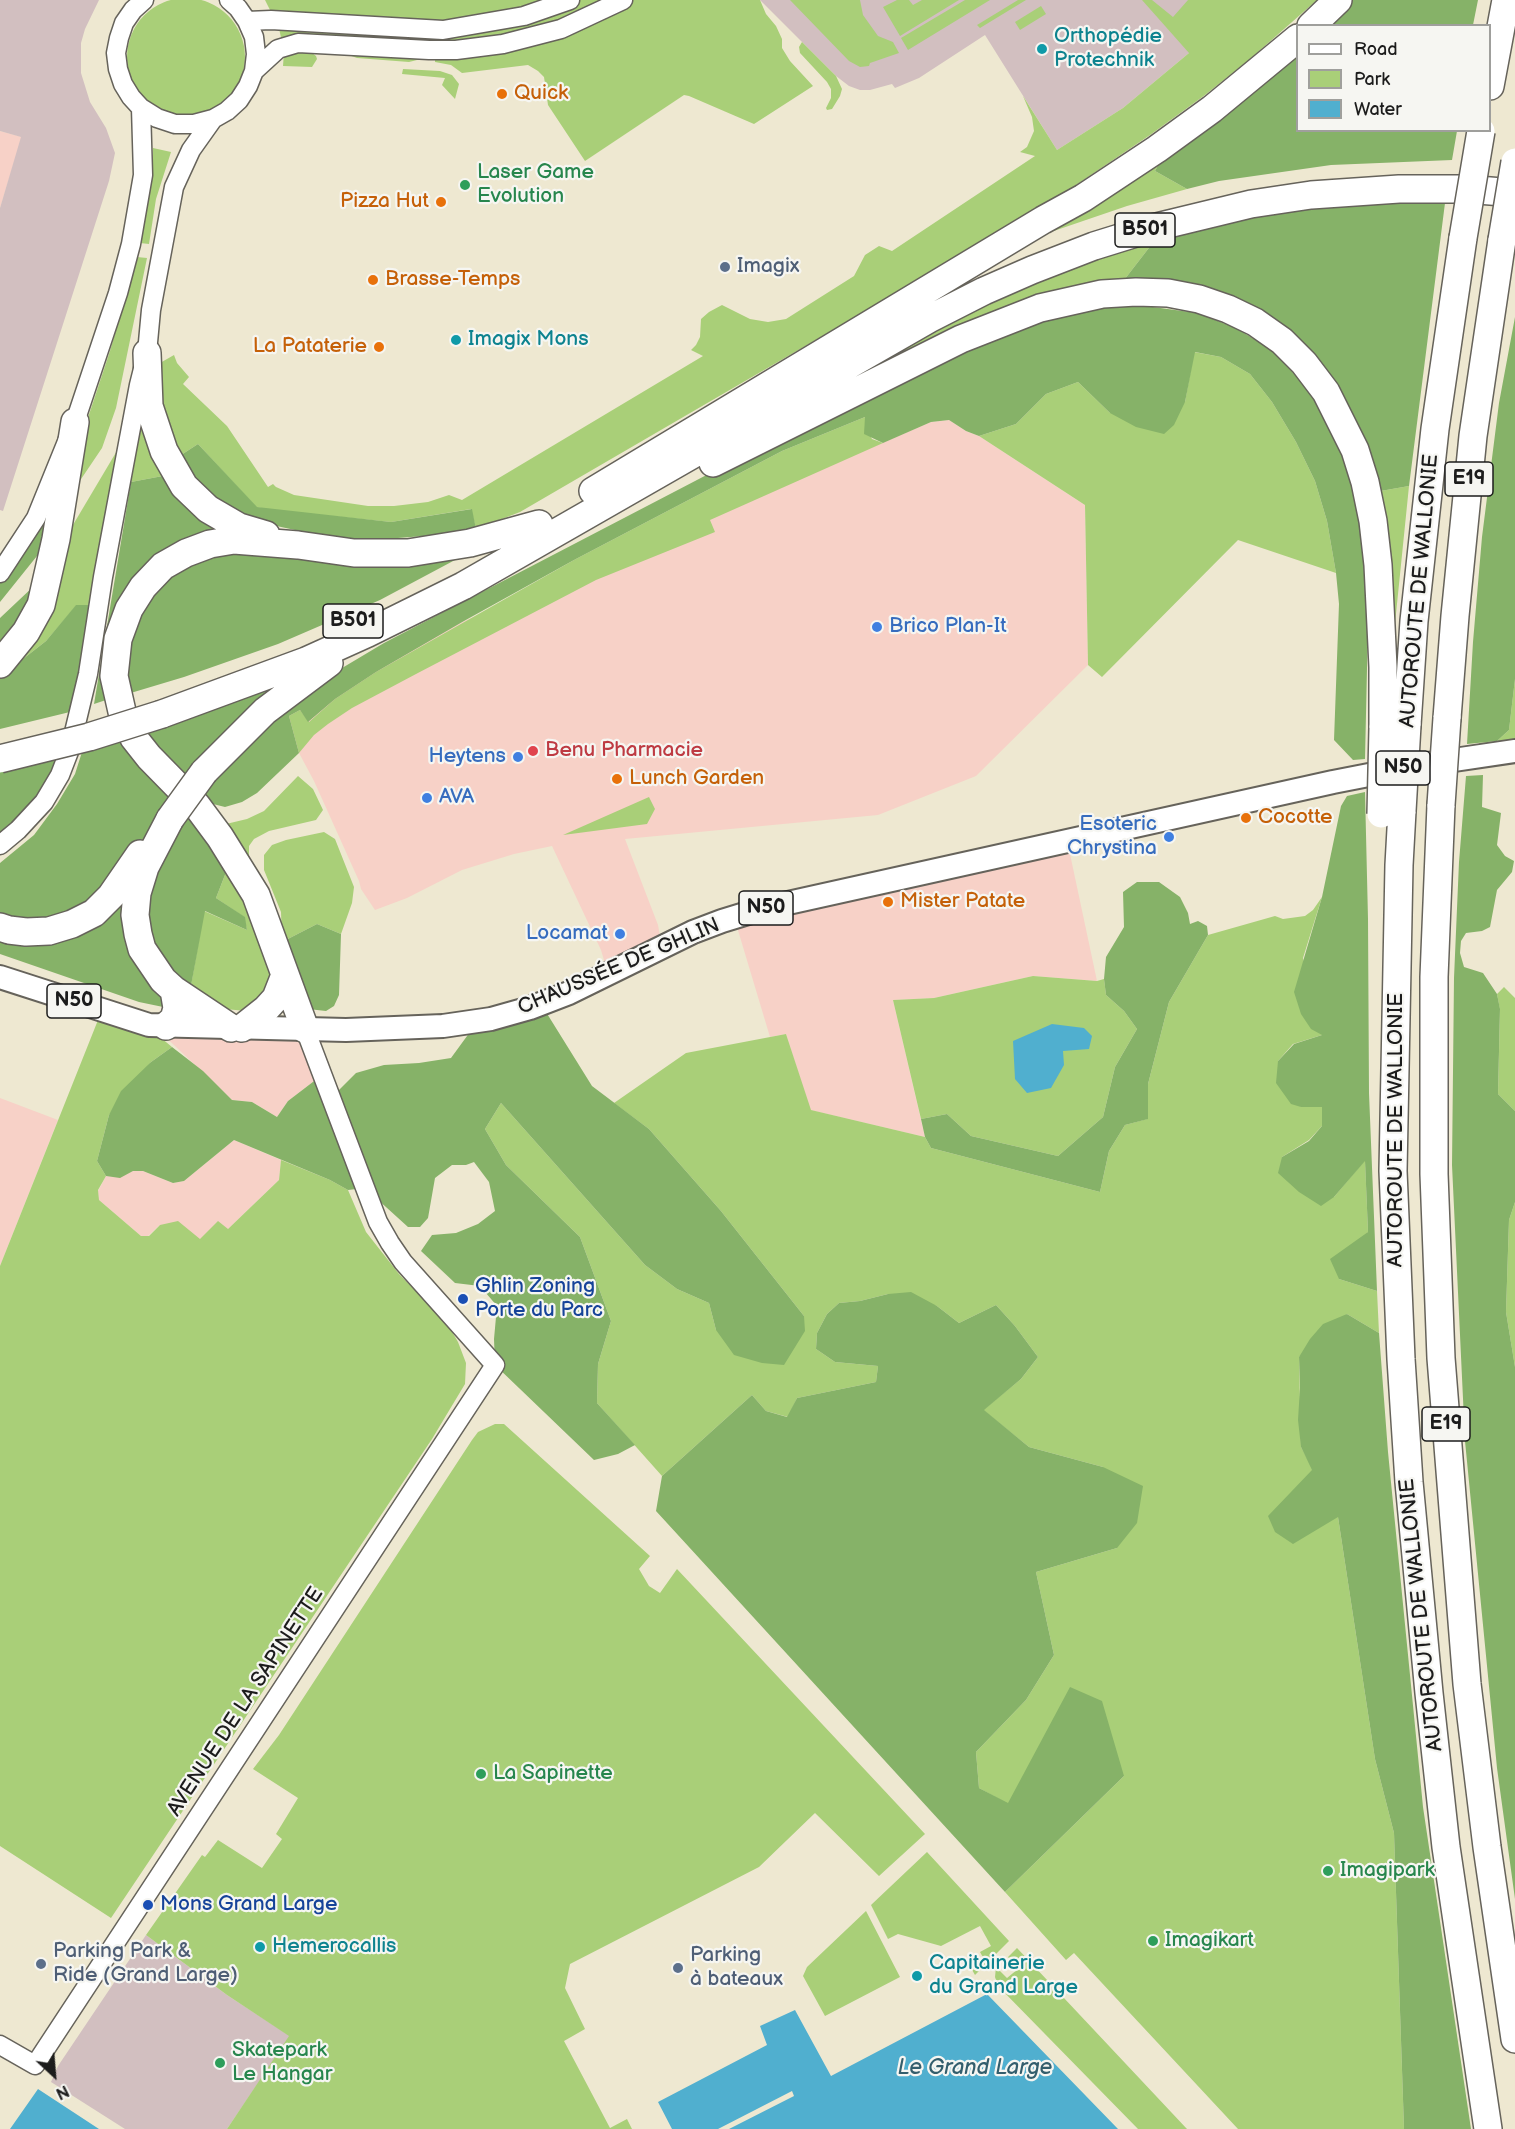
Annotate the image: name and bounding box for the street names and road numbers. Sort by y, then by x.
road number: B501 [1115,213,1175,247]
street label: AUTOROUTE DE WALLONIE [1395,453,1445,729]
road number: E19 [1445,462,1493,496]
road number: B501 [323,604,383,638]
road number: N50 [1376,751,1430,785]
road number: N50 [739,891,793,925]
street label: CHAUSSÉE DE GHLIN [514,913,724,1021]
road number: N50 [47,984,101,1018]
street label: AUTOROUTE DE WALLONIE [1384,993,1410,1267]
road number: E19 [1422,1407,1470,1441]
street label: AUTOROUTE DE WALLONIE [1395,1477,1449,1753]
street label: AVENUE DE LA SAPINETTE [162,1583,330,1821]

